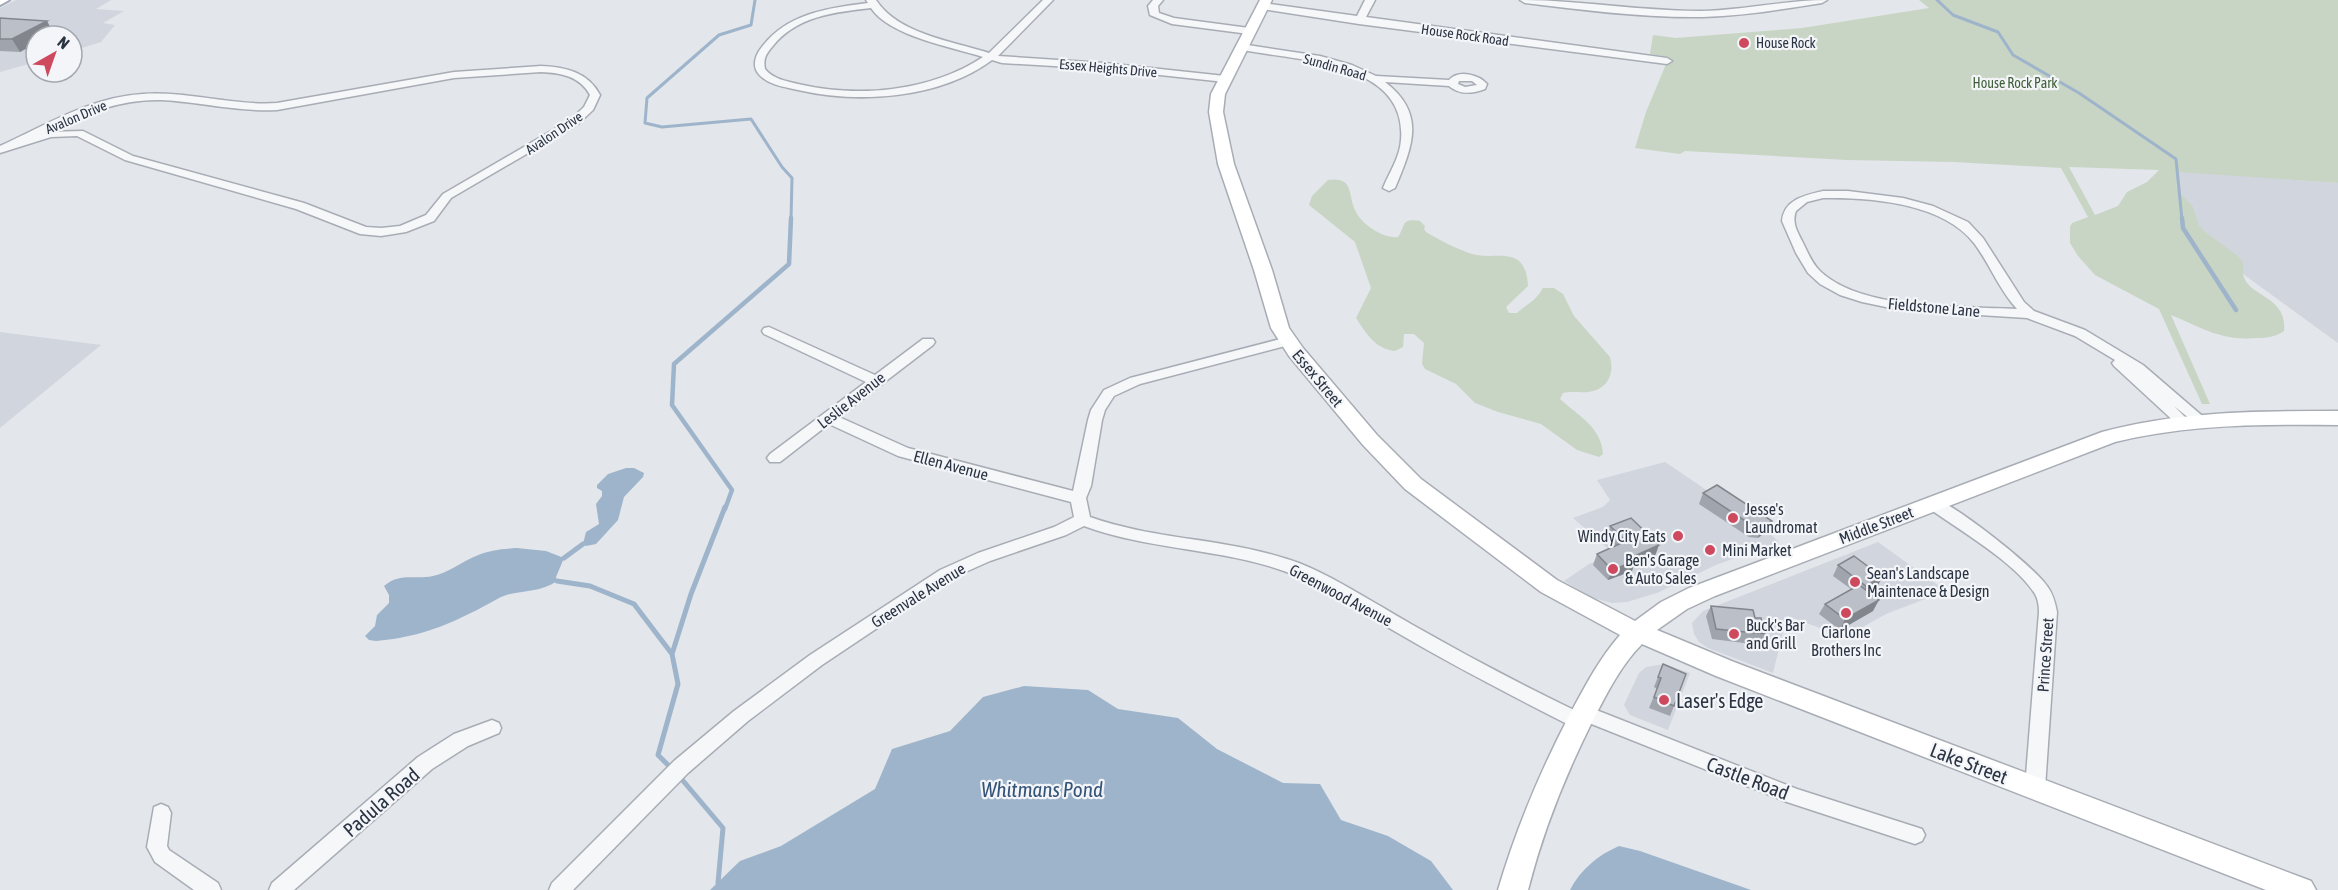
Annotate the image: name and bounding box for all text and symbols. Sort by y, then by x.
street label: House Rock Road [1420,21,1510,49]
north arrow [24,24,84,84]
text: N [54,33,73,52]
place label: House Rock [1756,35,1816,51]
marker: House Rock [1737,36,1751,50]
street label: Sundin Road [1302,50,1368,84]
street label: Essex Heights Drive [1058,56,1158,80]
park label: House Rock Park [1973,75,2057,91]
street label: Avalon Drive [43,97,109,137]
street label: Avalon Drive [523,108,585,158]
street label: Fieldstone Lane [1887,294,1981,320]
street label: Essex Street [1289,346,1347,411]
street label: Leslie Avenue [814,368,888,432]
street label: Ellen Avenue [912,446,990,484]
place label: Jesse's Laundromat [1745,500,1818,536]
street label: Middle Street [1836,502,1916,547]
marker: Jesse's Laundromat [1726,511,1740,525]
place label: Windy City Eats [1578,527,1666,546]
marker: Windy City Eats [1671,529,1685,543]
place label: Mini Market [1722,541,1792,559]
marker: Mini Market [1703,543,1717,557]
place label: Ben's Garage & Auto Sales [1625,551,1699,587]
street label: Greenvale Avenue [868,559,968,631]
street label: Greenwood Avenue [1286,560,1396,630]
marker: Ben's Garage & Auto Sales [1606,562,1620,576]
place label: Sean's Landscape Maintenace & Design [1867,564,1990,601]
marker: Sean's Landscape Maintenace & Design [1848,575,1862,589]
marker: Ciarlone Brothers Inc [1839,606,1853,620]
place label: Buck's Bar and Grill [1746,616,1805,652]
street label: Prince Street [2033,617,2057,693]
place label: Ciarlone Brothers Inc [1811,623,1881,659]
marker: Buck's Bar and Grill [1727,627,1741,641]
place label: Laser's Edge [1676,689,1763,712]
marker: Laser's Edge [1657,693,1671,707]
street label: Lake Street [1927,738,2011,788]
street label: Castle Road [1704,752,1792,804]
street label: Padula Road [338,763,424,841]
water label: Whitmans Pond [981,777,1103,801]

